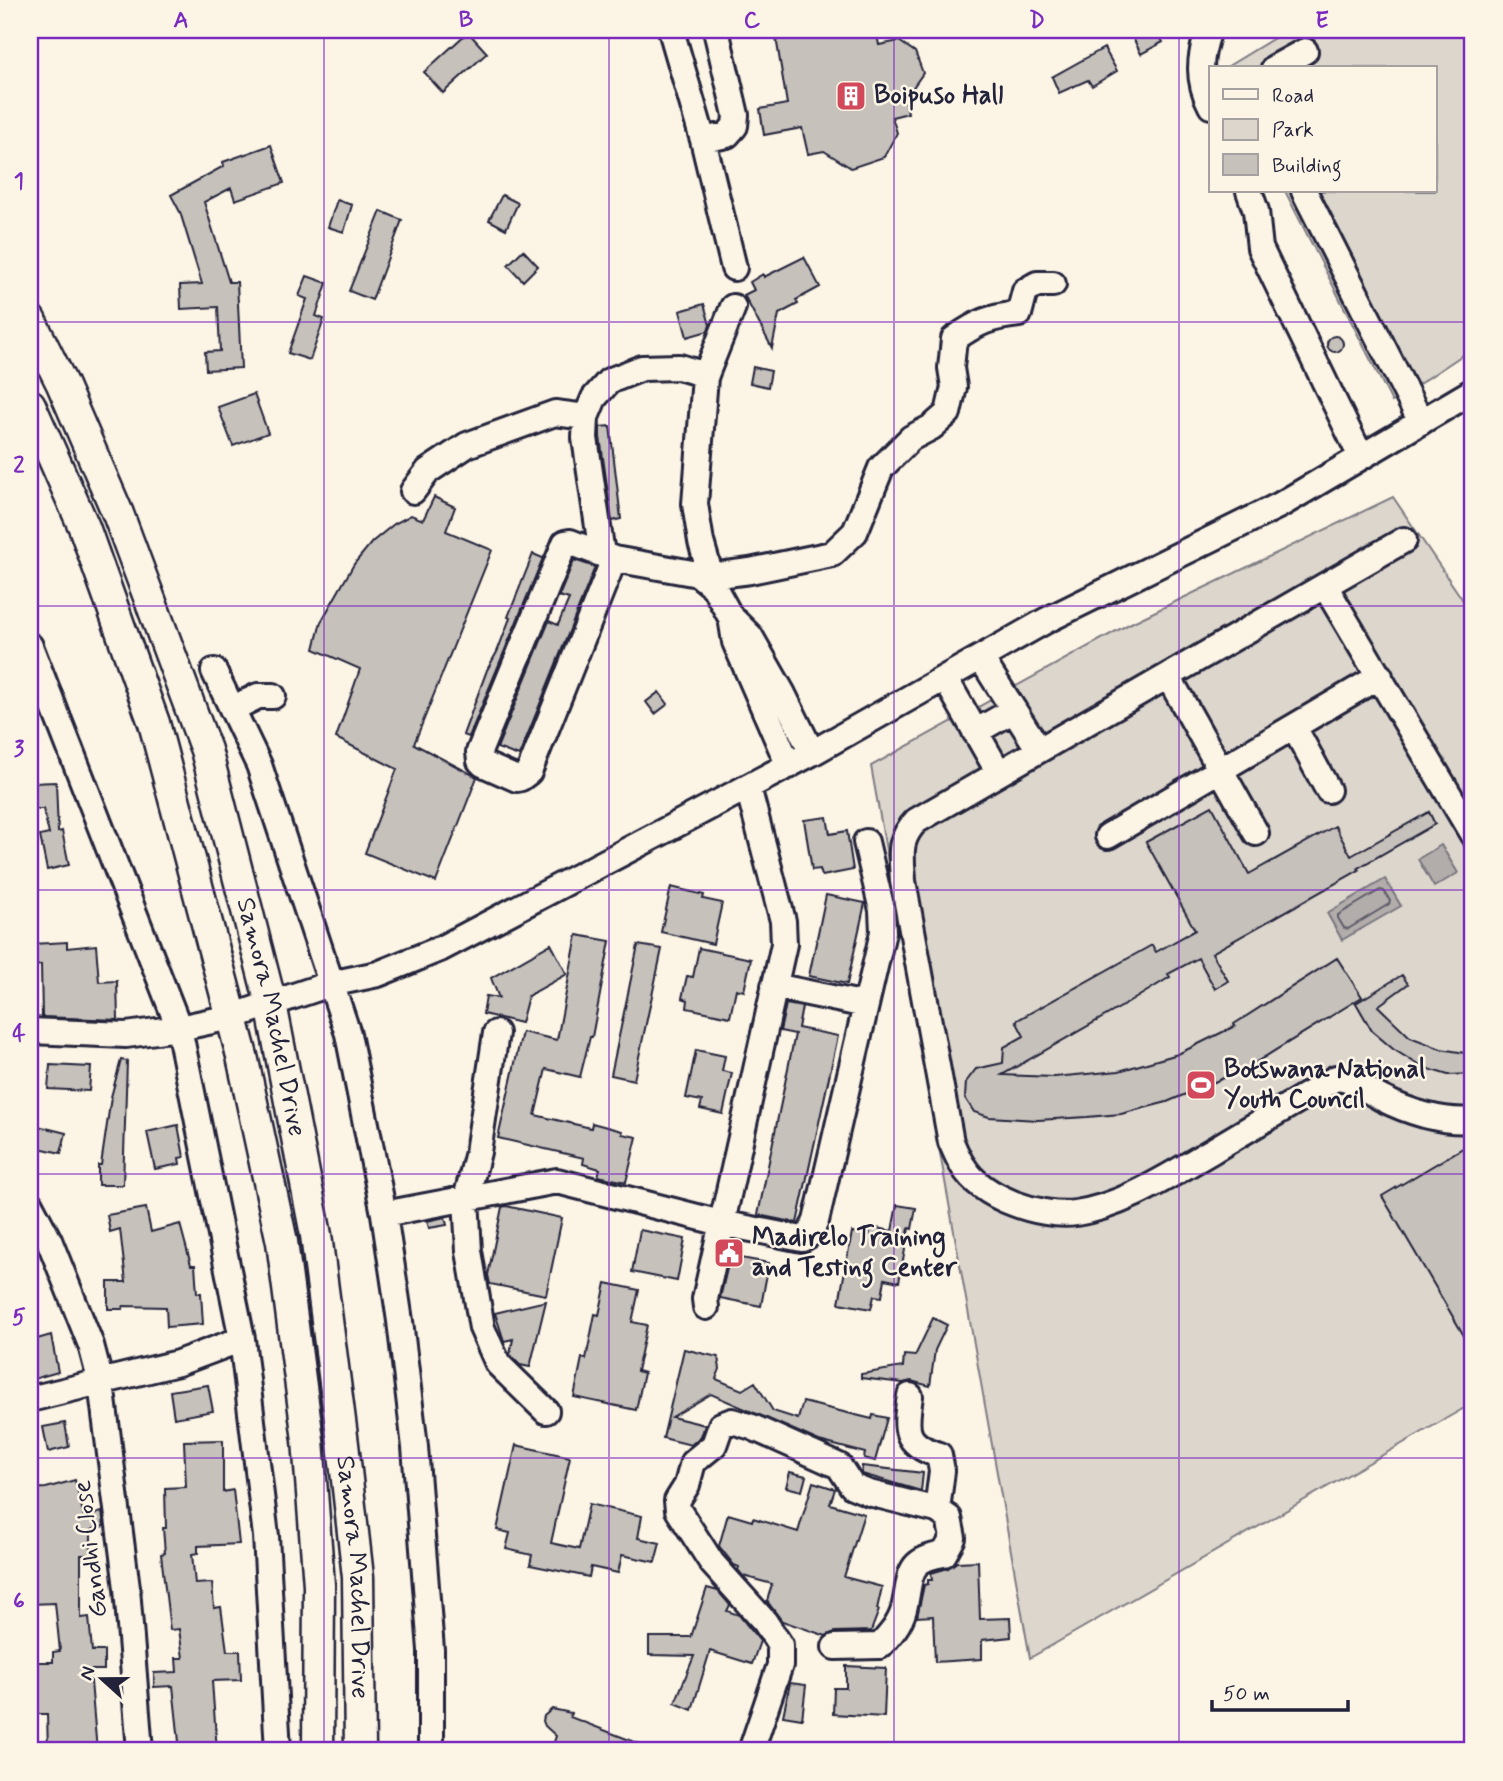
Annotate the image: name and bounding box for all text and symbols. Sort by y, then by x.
text: A [173,6,189,36]
text: B [459,6,474,36]
text: C [744,6,761,36]
text: D [1029,6,1045,36]
text: E [1315,6,1329,36]
legend [1209,66,1436,192]
building icon: Boipuso Hall [834,79,868,113]
place label: Boipuso Hall [874,79,1003,113]
text: Road [1272,82,1314,110]
text: Park [1272,116,1314,144]
text: Building [1272,152,1342,182]
text: 1 [14,167,24,197]
text: 2 [13,451,25,481]
text: 3 [14,735,25,765]
street label: Samora Machel Drive [227,894,313,1140]
text: 4 [12,1019,26,1049]
place label: Botswana National Youth Council [1224,1053,1425,1117]
sports icon: Botswana National Youth Council [1184,1068,1218,1102]
place label: Madirelo Training and Testing Center [752,1221,958,1288]
public building icon: Madirelo Training and Testing Center [712,1236,746,1270]
text: 5 [12,1303,26,1333]
street label: Samora Machel Drive [327,1454,376,1699]
street label: Gandhi Close [66,1478,116,1620]
text: 6 [13,1587,25,1617]
north arrow [66,1644,136,1714]
text: N [74,1663,101,1684]
scale bar [1212,1669,1349,1713]
text: 50 m [1223,1680,1270,1708]

